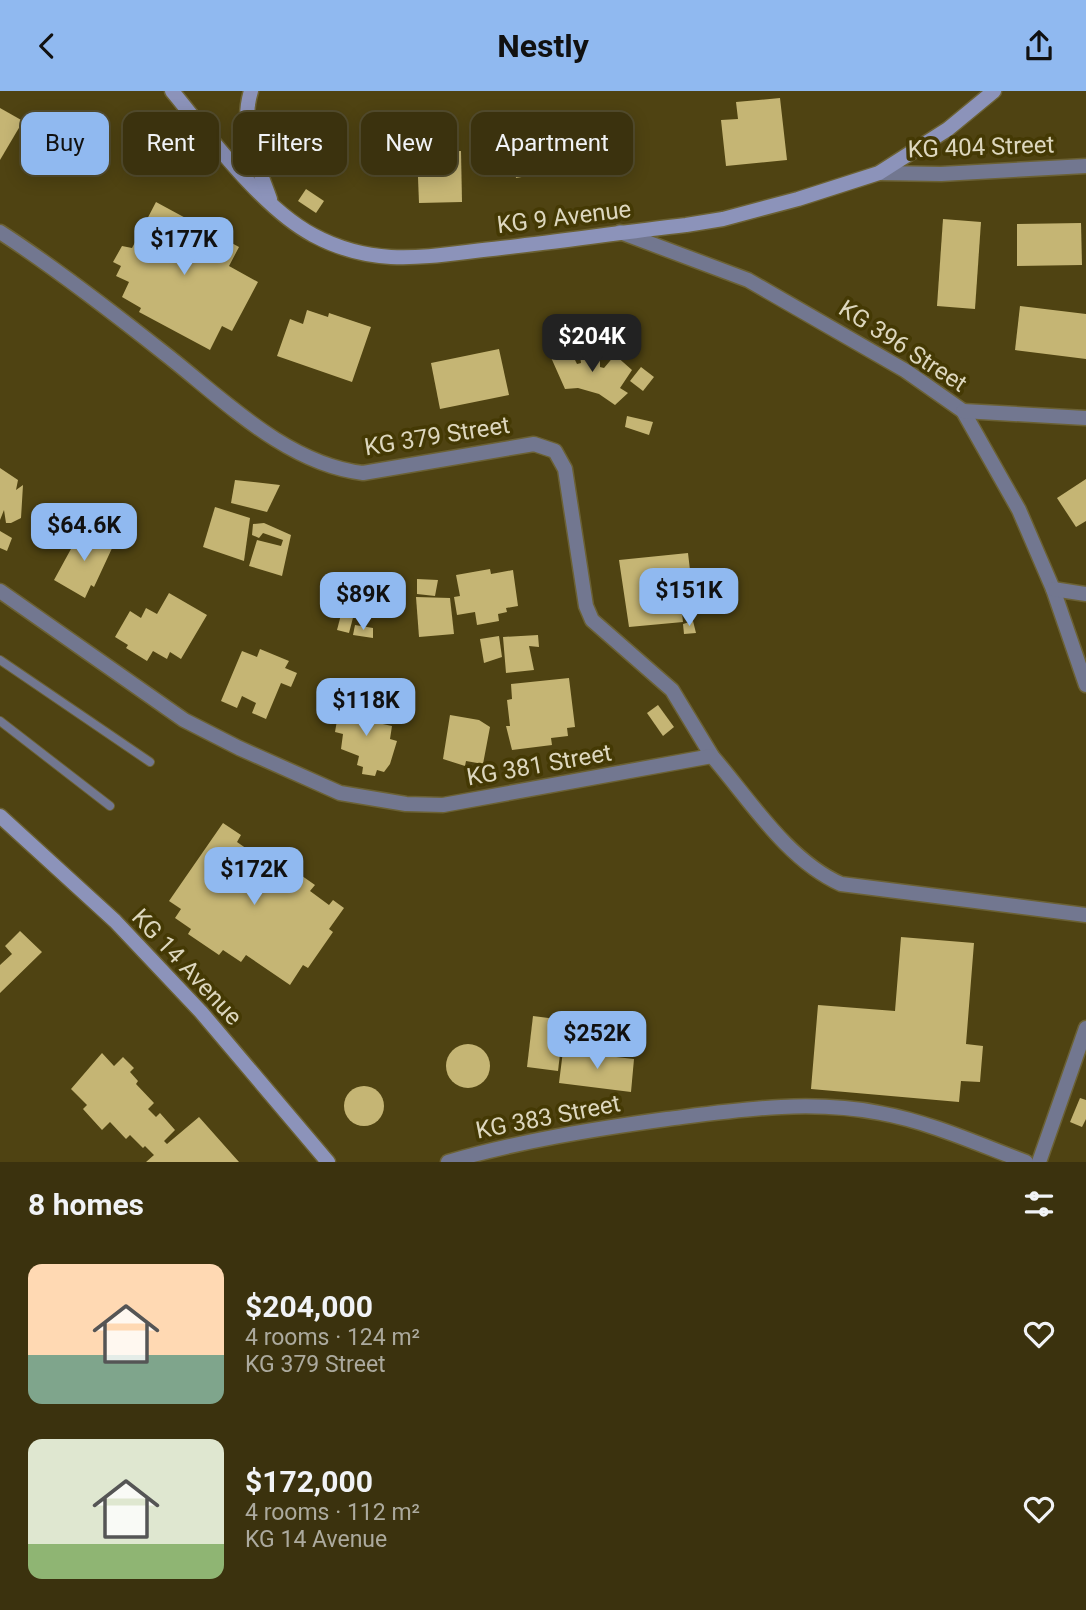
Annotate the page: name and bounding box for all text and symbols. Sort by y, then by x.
icon: back [28,27,66,65]
text: Nestly [497,27,589,65]
icon: share [1020,27,1058,65]
chip: Buy [21,112,109,175]
chip: Rent [123,112,219,175]
chip: Filters [233,112,347,175]
chip: New [361,112,457,175]
chip: Apartment [471,112,633,175]
street label: KG 404 Street [907,130,1055,164]
street label: KG 9 Avenue [495,195,633,239]
pin: $177K [135,218,233,277]
text: $177K [150,226,218,253]
street label: KG 396 Street [834,294,972,398]
pin: $204K [543,315,641,374]
text: $204K [558,323,626,350]
street label: KG 379 Street [362,411,512,461]
pin: $64.6K [27,503,141,563]
text: $64.6K [47,512,121,539]
pin: $151K [640,568,738,628]
pin: $89K [322,573,404,632]
text: $151K [655,577,723,604]
text: $89K [336,581,390,608]
pin: $118K [317,679,415,738]
text: $118K [332,687,400,714]
street label: KG 381 Street [464,738,614,792]
pin: $172K [205,847,303,907]
text: $172K [220,856,288,883]
street label: KG 14 Avenue [126,903,248,1031]
pin: $252K [548,1011,646,1071]
text: $252K [563,1020,631,1047]
street label: KG 383 Street [473,1089,623,1145]
icon: filters [1020,1185,1058,1223]
text: 8 homes [28,1187,144,1222]
text: $204,000 [245,1289,373,1324]
icon: home [84,1292,168,1376]
icon: heart [1020,1315,1058,1353]
text: 4 rooms · 124 m² [245,1324,420,1351]
text: KG 379 Street [245,1351,386,1378]
text: $172,000 [245,1464,373,1499]
icon: home [84,1467,168,1551]
icon: heart [1020,1490,1058,1528]
text: 4 rooms · 112 m² [245,1499,420,1526]
text: KG 14 Avenue [245,1526,387,1553]

